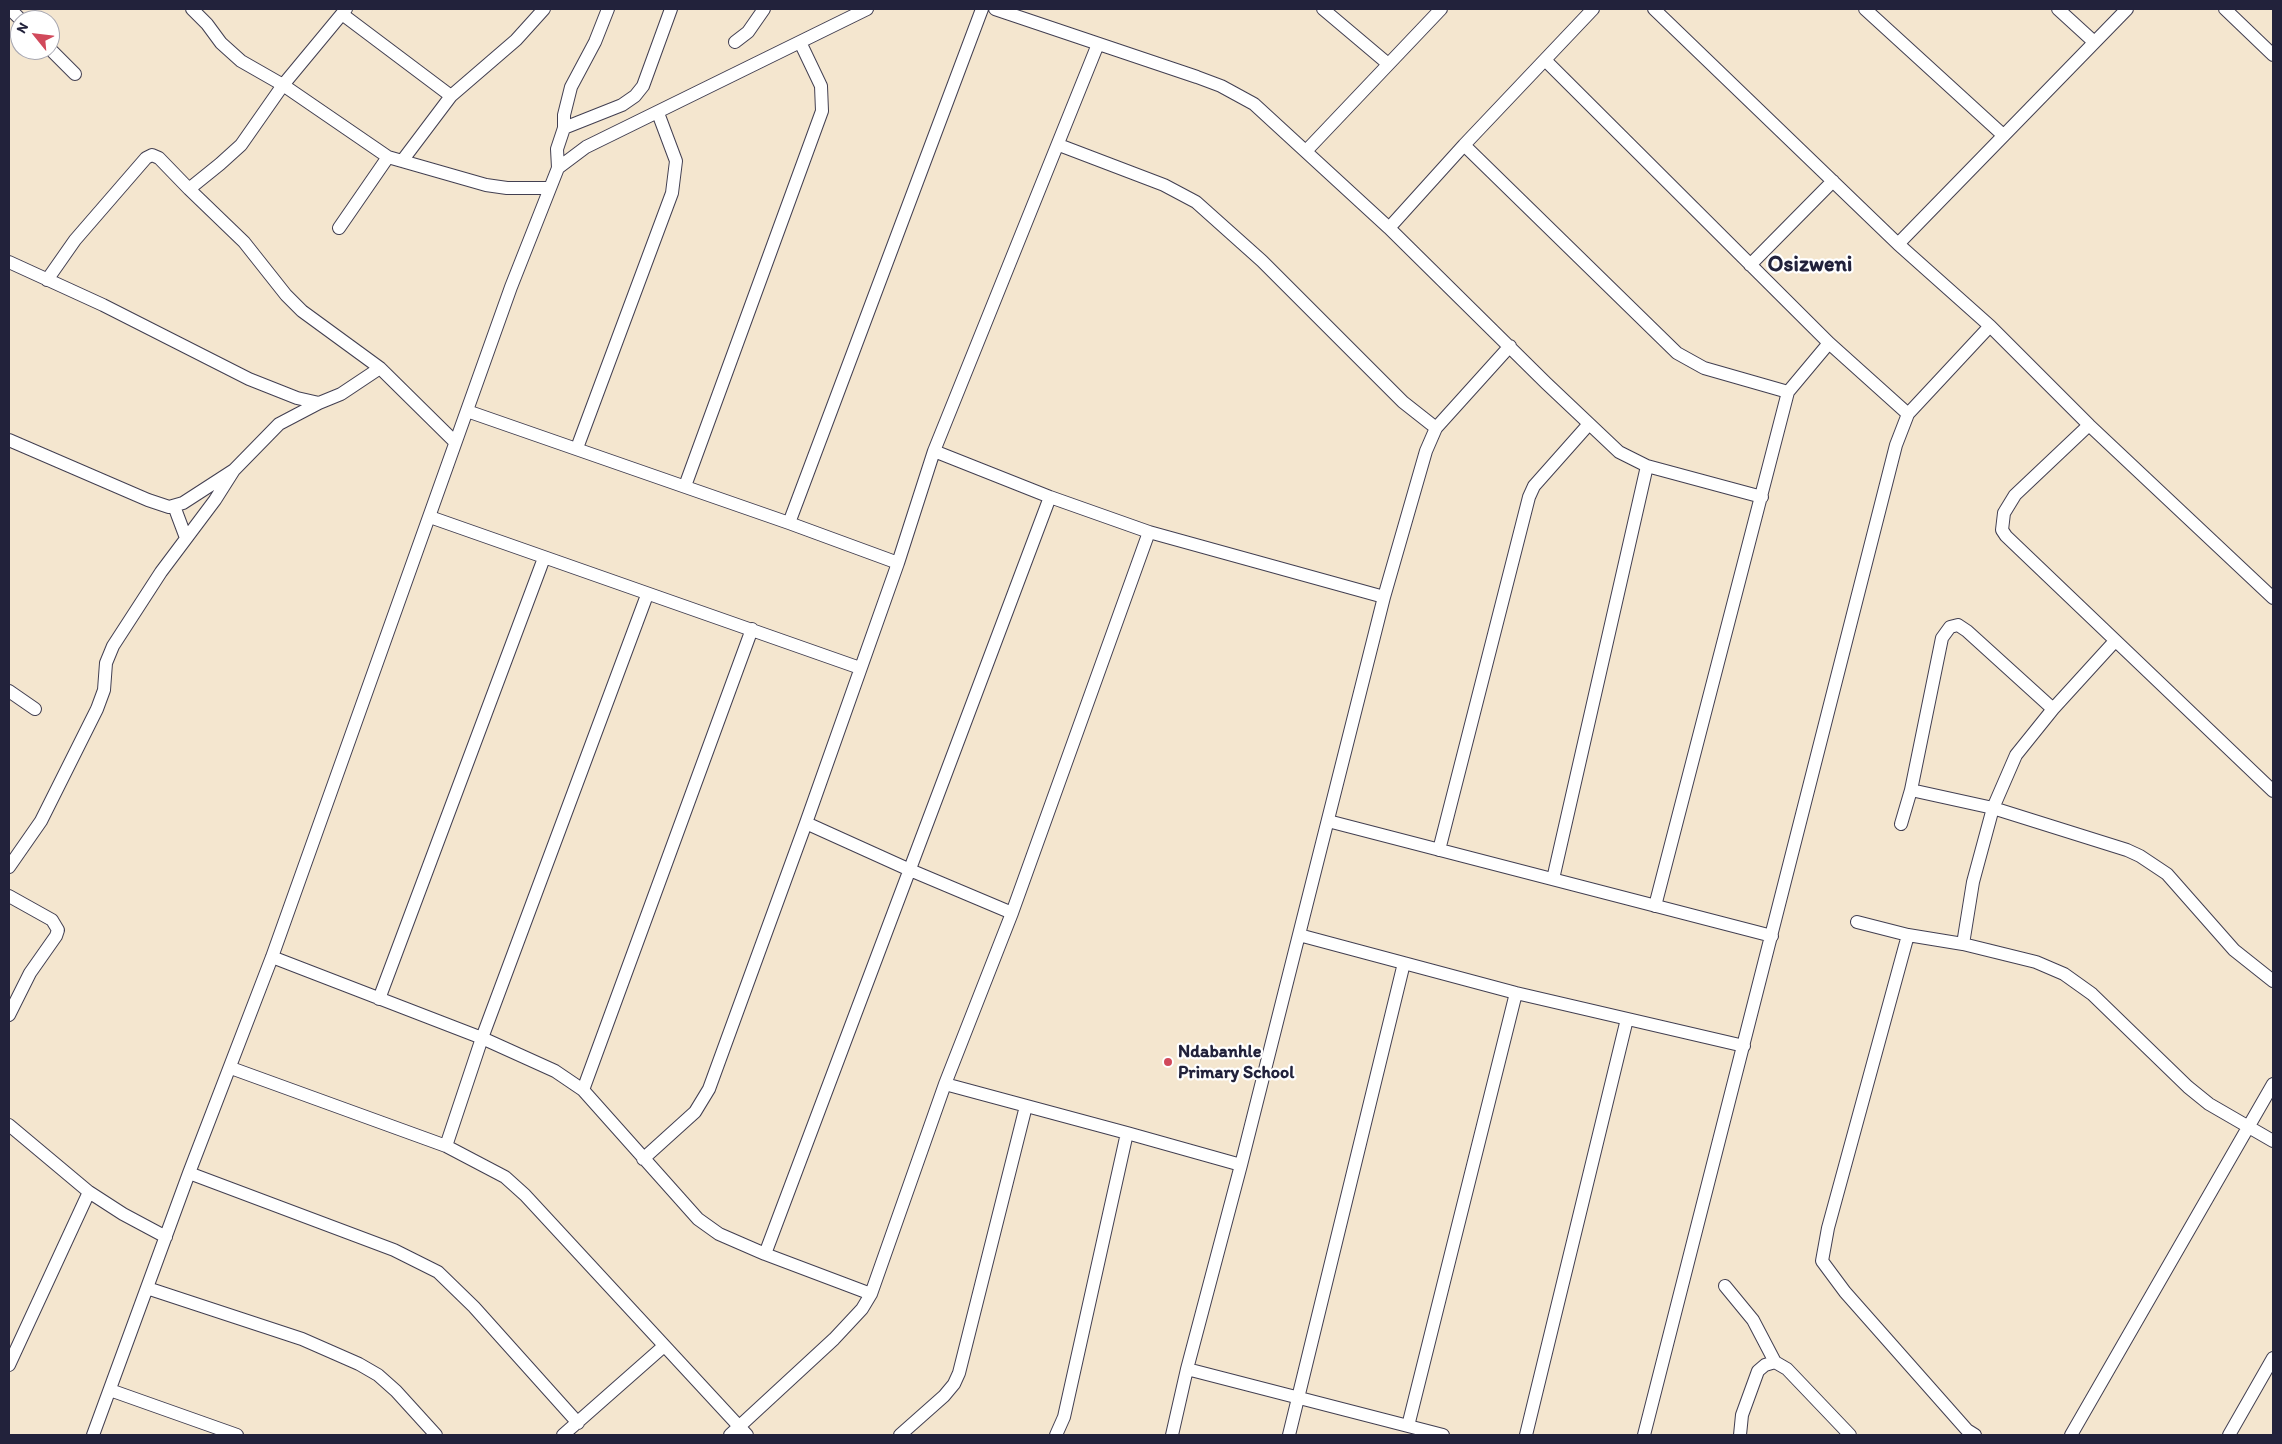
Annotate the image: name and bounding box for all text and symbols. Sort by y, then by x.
north arrow [10,10,60,60]
text: N [13,20,32,36]
district label: Osizweni [1768,252,1852,278]
place label: Ndabanhle Primary School [1178,1041,1294,1084]
marker: Ndabanhle Primary School [1162,1056,1174,1068]

